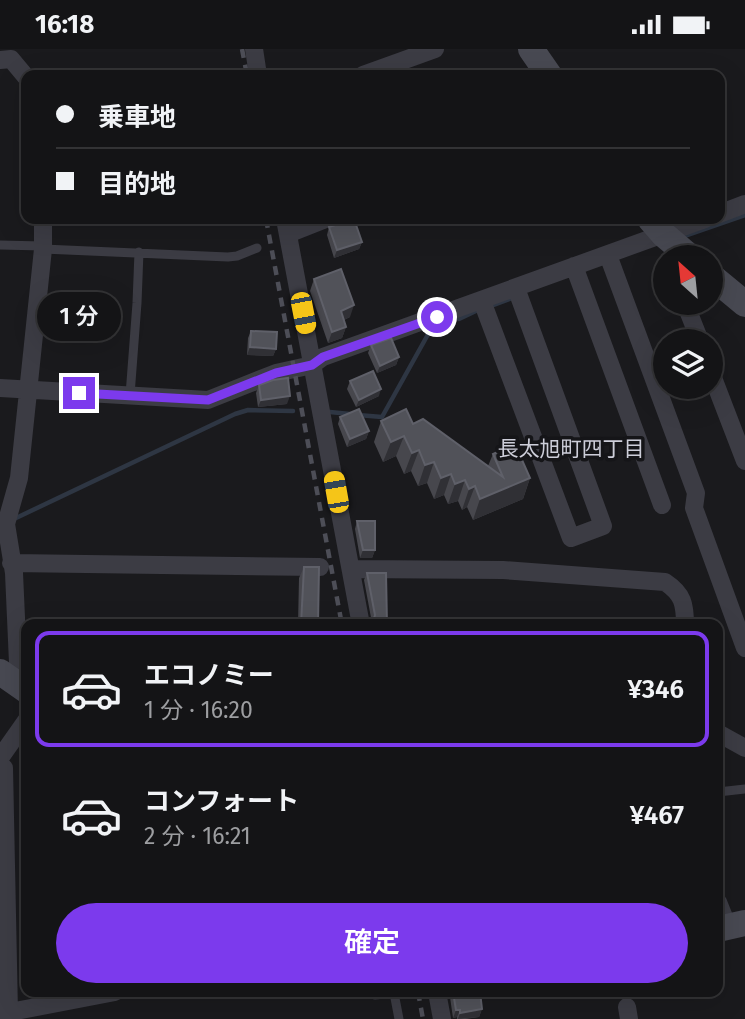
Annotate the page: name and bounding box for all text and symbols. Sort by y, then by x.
text: 16:18 [35,9,94,40]
text: 乗車地 [98,102,176,133]
text: 目的地 [98,169,176,200]
north arrow [653,245,723,315]
map controls [653,245,723,399]
car [289,290,318,336]
callout: 1 分 [37,292,121,341]
route start [421,301,453,333]
text: 1 分 [59,302,99,330]
button: layers [653,329,723,399]
route end [63,377,95,409]
district label: 長太旭町四丁目 [498,436,645,462]
car [323,469,350,515]
icon: car [60,658,123,721]
text: エコノミー [144,660,274,691]
text: ¥346 [628,674,684,705]
text: 1 分 · 16:20 [144,696,253,724]
icon: car [60,784,123,847]
text: コンフォート [144,786,299,817]
text: ¥467 [630,800,684,831]
text: 2 分 · 16:21 [144,822,251,850]
button: 確定 [56,903,688,983]

